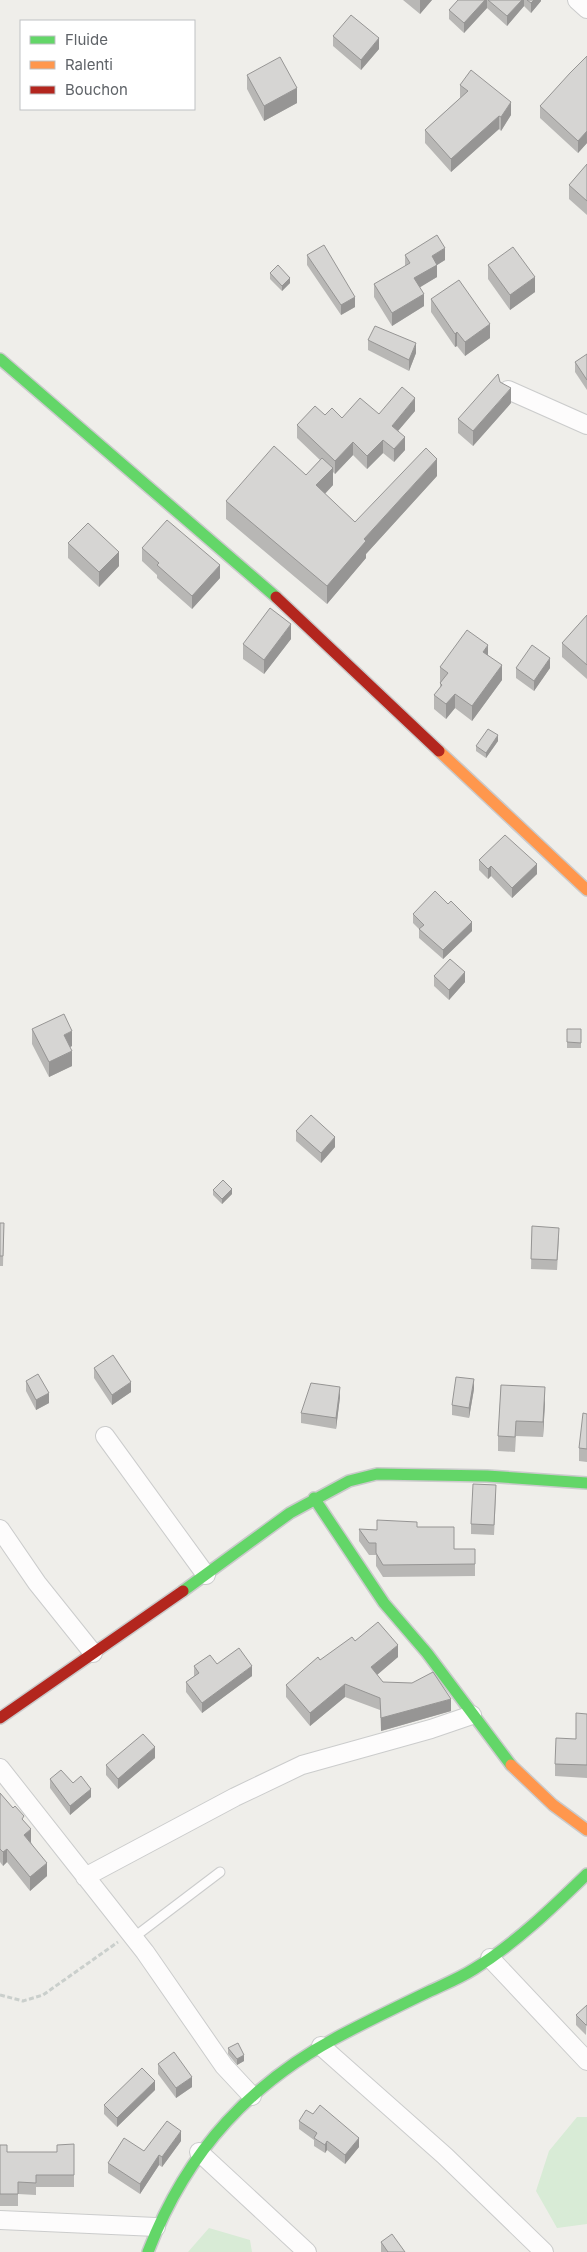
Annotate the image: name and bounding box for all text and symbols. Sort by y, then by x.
legend [20,20,195,110]
text: Fluide [65,30,108,49]
text: Ralenti [65,55,113,74]
text: Bouchon [65,80,128,99]

